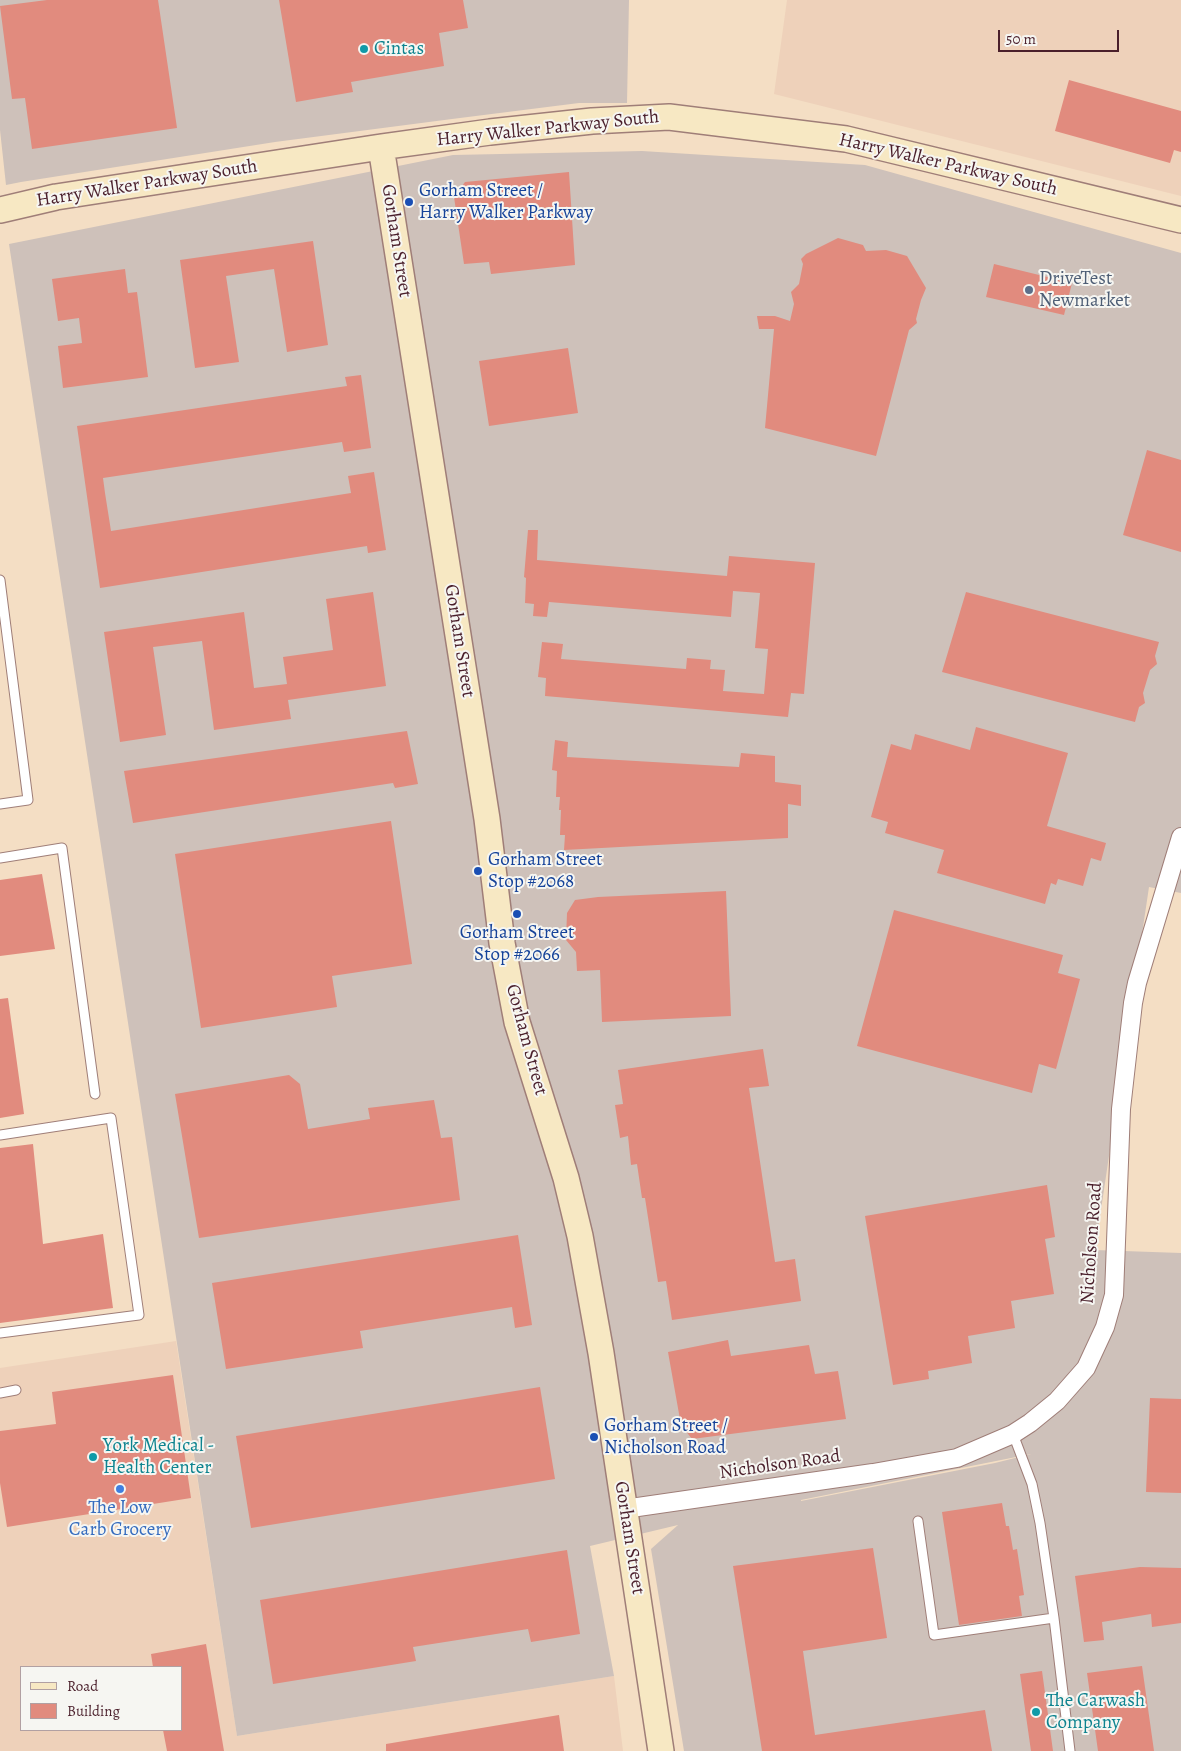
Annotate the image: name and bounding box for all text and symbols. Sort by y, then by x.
scale bar [1001,20,1122,52]
text: 50 m [1006,29,1036,49]
place label: Cintas [374,38,424,60]
marker: Cintas [358,43,370,55]
street label: Harry Walker Parkway South [436,106,660,152]
street label: Harry Walker Parkway South [837,129,1059,201]
street label: Harry Walker Parkway South [35,155,259,213]
place label: Gorham Street / Harry Walker Parkway [419,180,593,224]
street label: Gorham Street [376,183,416,299]
marker: Gorham Street / Harry Walker Parkway [403,196,415,208]
place label: DriveTest Newmarket [1039,268,1130,312]
marker: DriveTest Newmarket [1023,284,1035,296]
street label: Gorham Street [439,583,479,699]
place label: Gorham Street Stop #2068 [488,849,602,893]
marker: Gorham Street Stop #2068 [472,865,484,877]
marker: Gorham Street Stop #2066 [511,908,523,920]
place label: Gorham Street Stop #2066 [460,922,574,966]
street label: Gorham Street [500,982,552,1098]
street label: Nicholson Road [1076,1181,1108,1305]
place label: Gorham Street / Nicholson Road [604,1415,728,1459]
marker: Gorham Street / Nicholson Road [588,1431,600,1443]
place label: York Medical - Health Center [103,1435,215,1479]
street label: Nicholson Road [718,1445,842,1485]
marker: York Medical - Health Center [87,1451,99,1463]
street label: Gorham Street [609,1480,649,1596]
marker: The Low Carb Grocery [114,1483,126,1495]
place label: The Low Carb Grocery [69,1497,171,1541]
legend [20,1666,182,1731]
text: Road [67,1676,98,1696]
place label: The Carwash Company [1046,1690,1145,1734]
text: Building [67,1701,120,1721]
marker: The Carwash Company [1030,1706,1042,1718]

